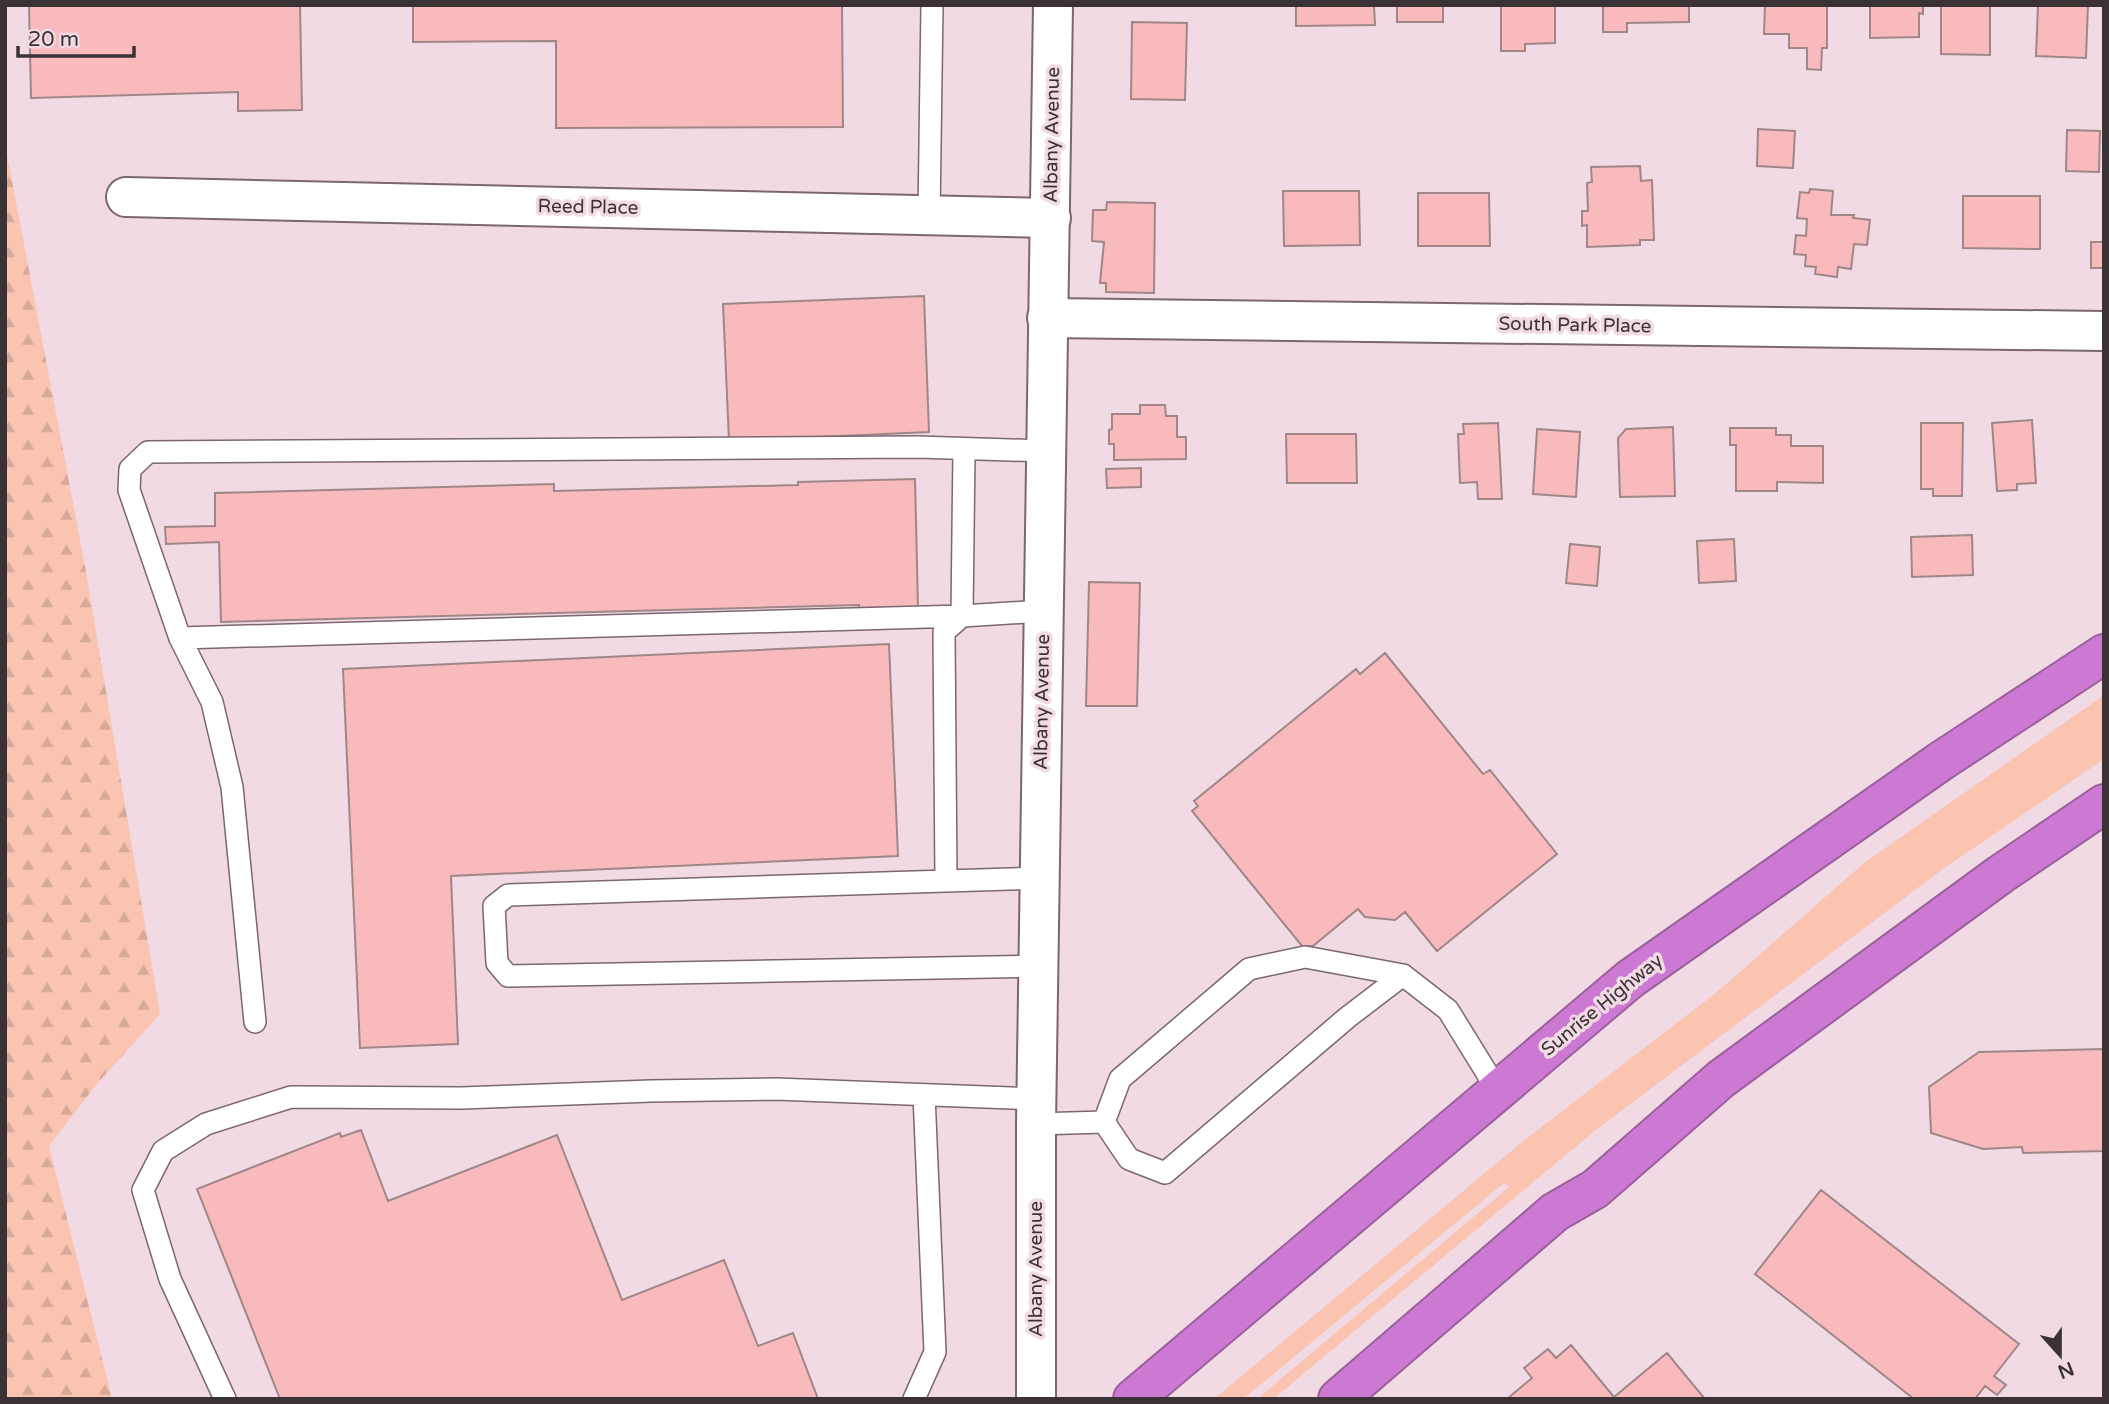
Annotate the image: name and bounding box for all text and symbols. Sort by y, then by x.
scale bar [18,14,133,58]
text: 20 m [28,27,79,52]
street label: Albany Avenue [1040,67,1064,203]
street label: Reed Place [537,195,639,219]
street label: South Park Place [1498,313,1652,337]
street label: Albany Avenue [1030,634,1054,770]
street label: Sunrise Highway [1537,949,1667,1061]
street label: Albany Avenue [1025,1201,1047,1337]
north arrow [2025,1320,2095,1390]
text: N [2055,1357,2077,1383]

